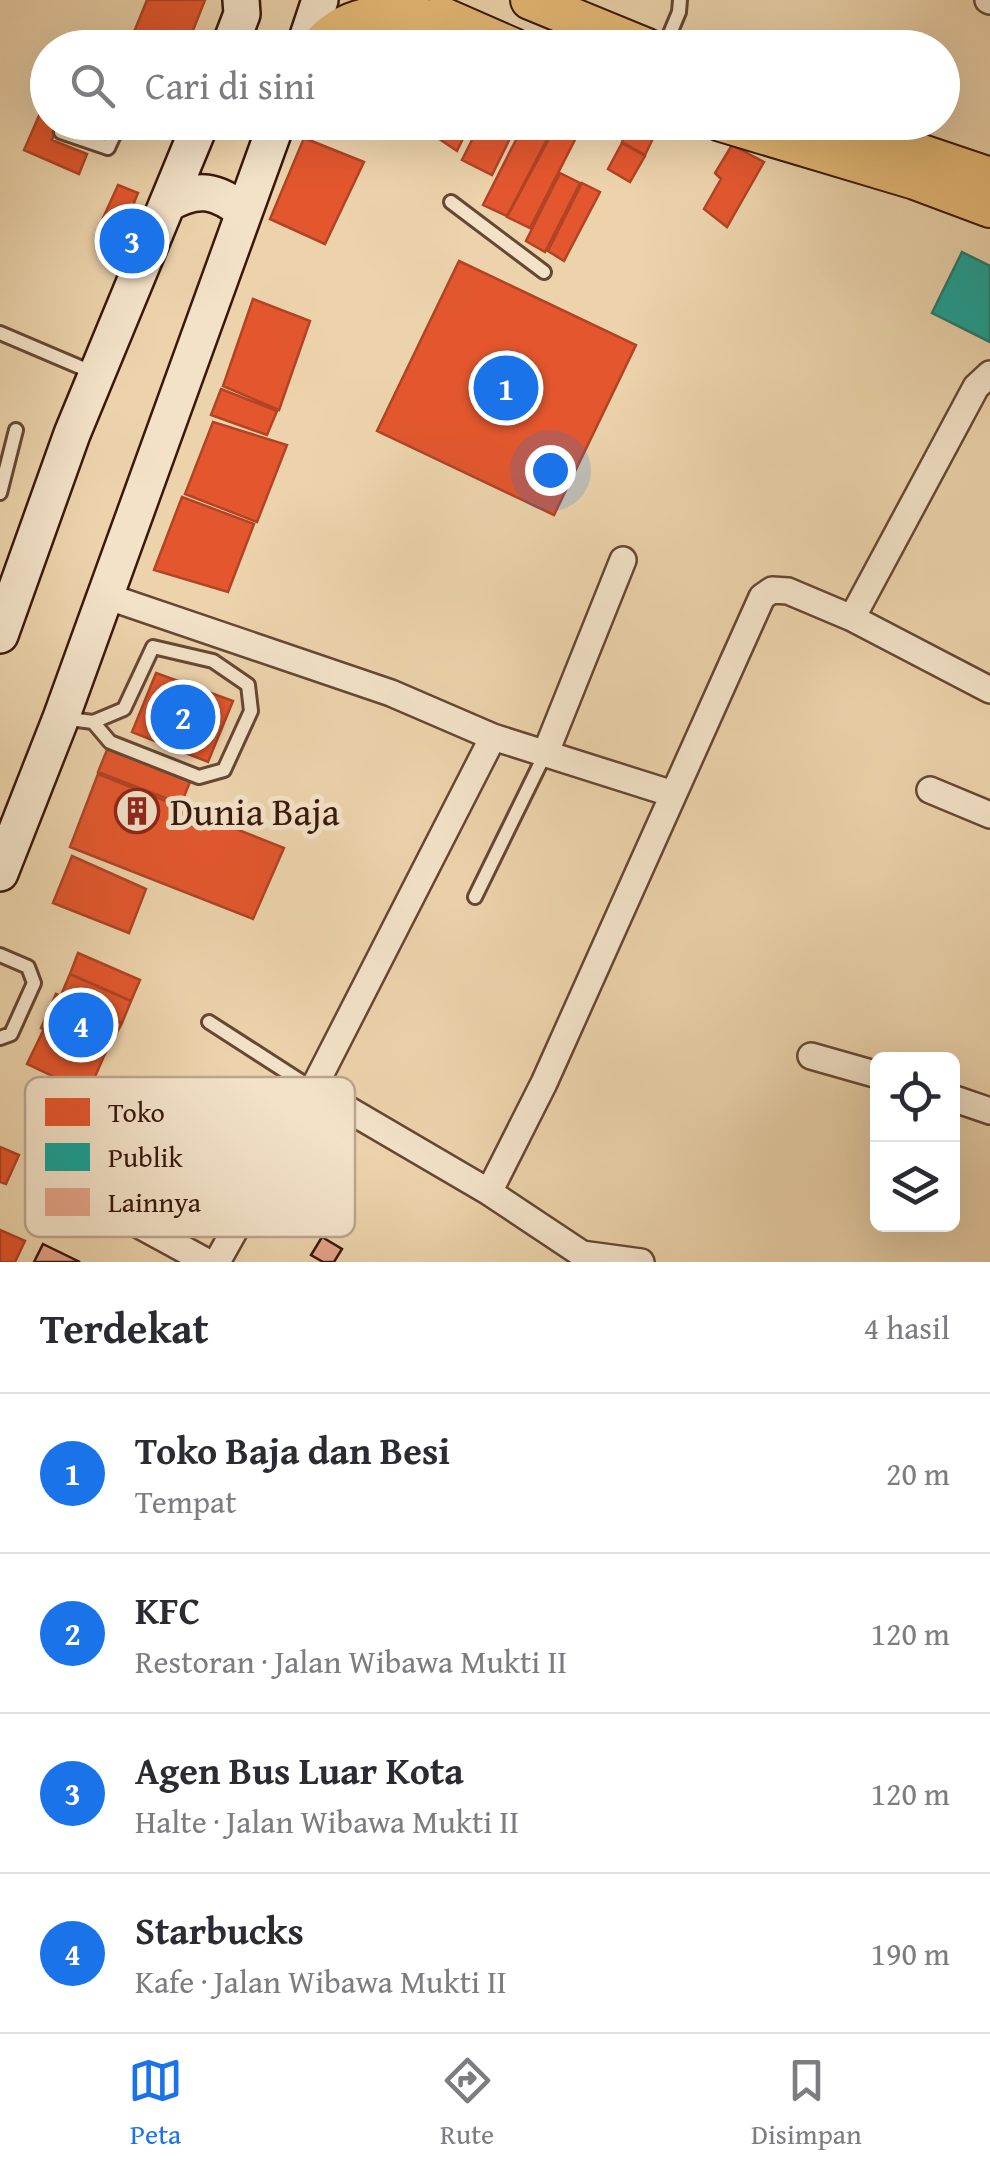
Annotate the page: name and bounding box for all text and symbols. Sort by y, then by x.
search box [30,30,960,140]
text: Cari di sini [145,57,315,113]
icon: search [65,58,120,113]
pin: 3 [100,204,164,278]
pin: 1 [474,350,538,426]
your location [525,445,576,496]
pin: 2 [150,680,216,754]
place label: Dunia Baja [170,783,340,839]
building icon: Dunia Baja [114,788,160,834]
pin: 4 [48,988,114,1062]
map controls [870,1052,960,1232]
button: locate [870,1052,960,1142]
legend [25,1077,355,1237]
text: Toko [108,1091,165,1132]
text: Publik [108,1136,183,1177]
button: layers [870,1142,960,1232]
text: Lainnya [108,1181,202,1222]
text: Terdekat [40,1297,209,1358]
text: 4 hasil [864,1304,950,1351]
text: Toko Baja dan Besi [135,1422,450,1478]
text: 1 [64,1450,81,1497]
text: 20 m [886,1450,950,1497]
text: Tempat [135,1478,237,1525]
text: KFC [135,1582,200,1638]
text: 2 [64,1610,81,1657]
text: 120 m [871,1610,950,1657]
text: Restoran · Jalan Wibawa Mukti II [135,1638,567,1685]
text: Agen Bus Luar Kota [135,1742,464,1798]
text: 3 [64,1770,81,1817]
text: 120 m [871,1770,950,1817]
text: Halte · Jalan Wibawa Mukti II [135,1798,519,1845]
text: Starbucks [135,1902,304,1958]
text: 4 [64,1930,81,1977]
text: 190 m [871,1930,950,1977]
text: Kafe · Jalan Wibawa Mukti II [135,1958,507,2005]
tab: Peta [128,2053,183,2154]
tab: Rute [440,2053,495,2154]
tab: Disimpan [751,2053,862,2154]

